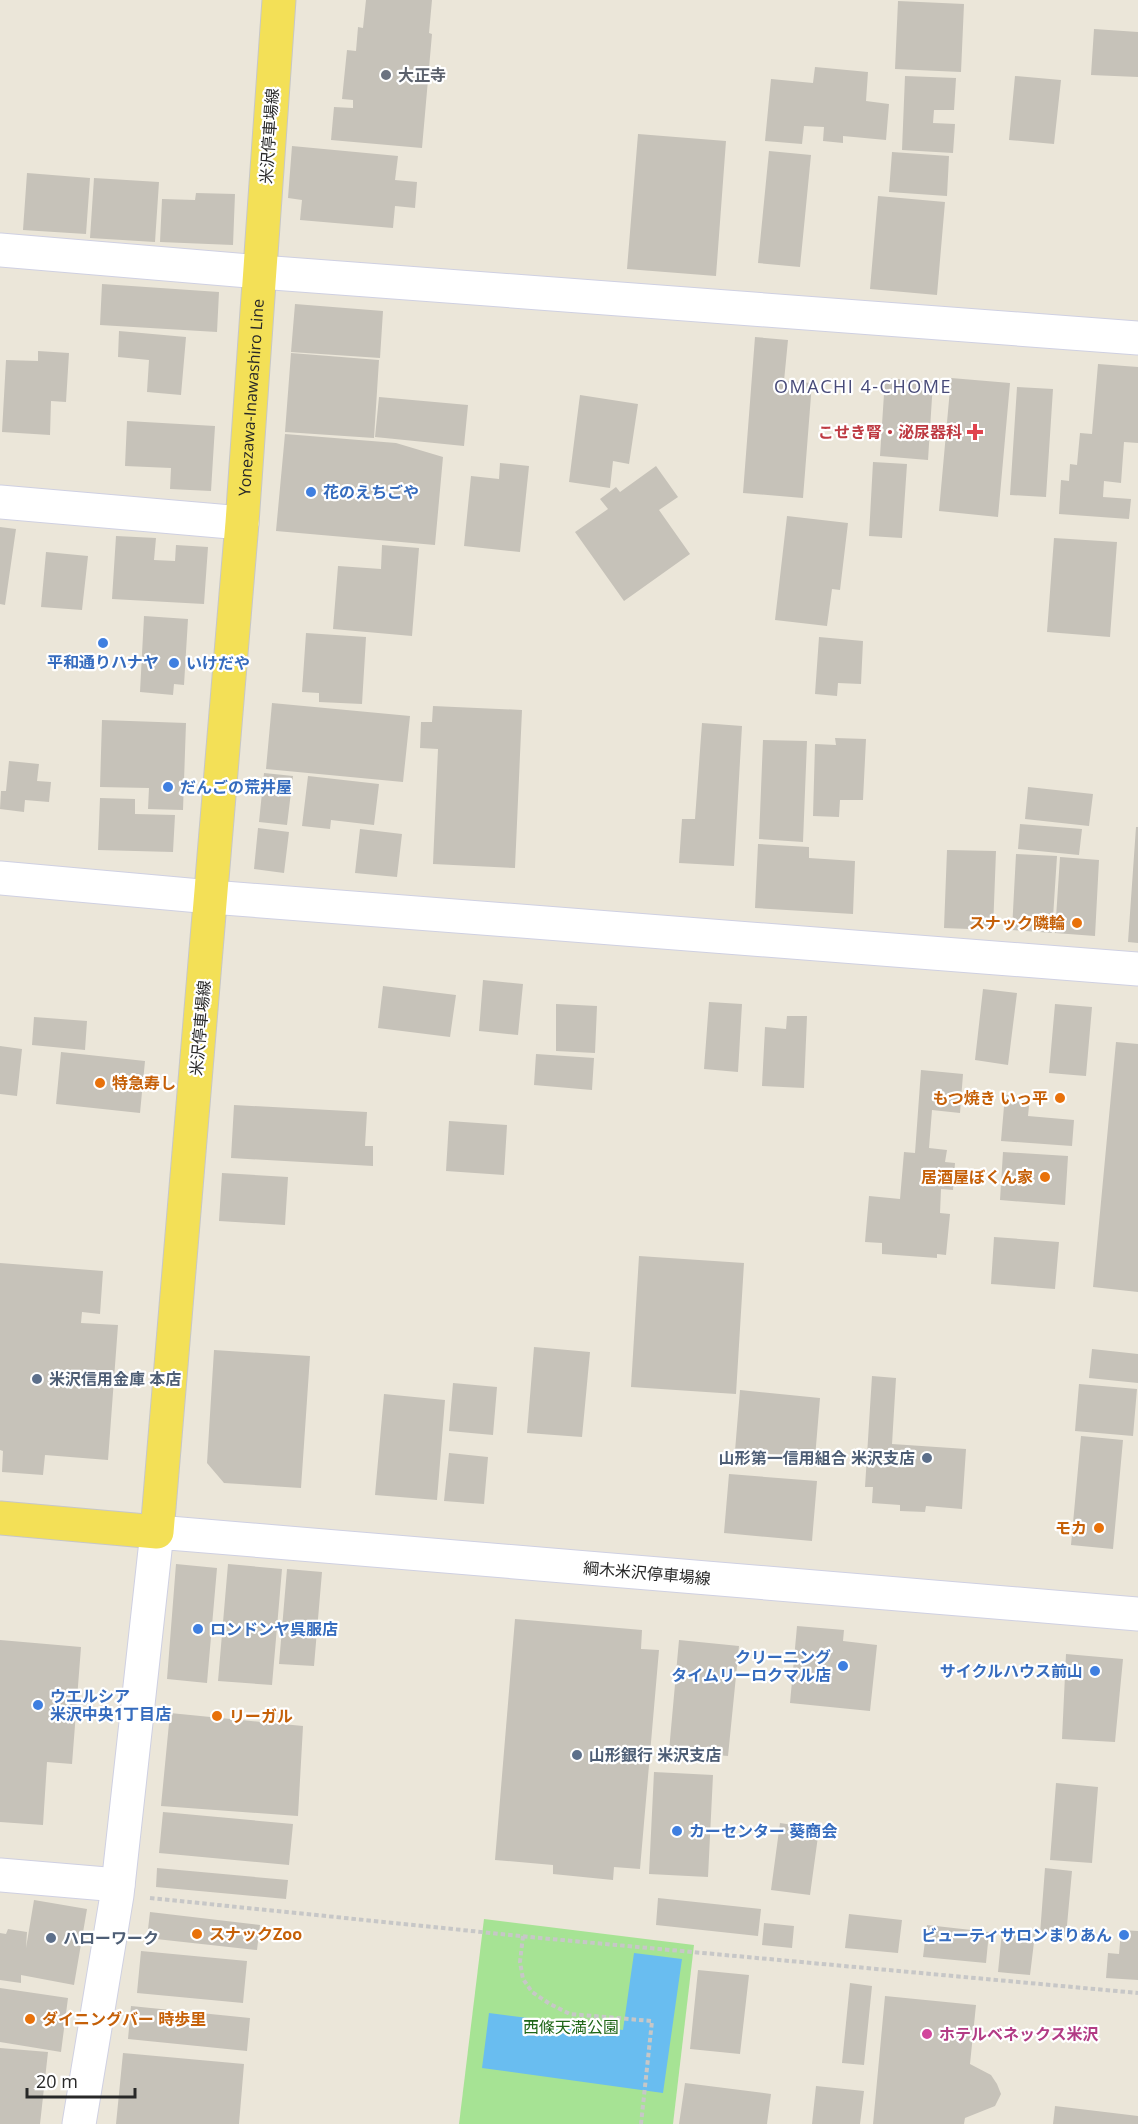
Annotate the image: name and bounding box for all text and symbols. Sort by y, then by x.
place label: 大正寺 [398,64,446,86]
marker: 大正寺 [379,68,393,82]
street label: 米沢停車場線 [255,87,283,185]
street label: Yonezawa-Inawashiro Line [233,298,269,497]
district label: OMACHI 4-CHOME [774,374,952,398]
place label: こせき腎・泌尿器科 [818,421,962,443]
marker: こせき腎・泌尿器科 [966,423,984,441]
place label: 花のえちごや [323,481,419,503]
marker: 花のえちごや [304,485,318,499]
marker: 平和通りハナヤ [96,636,110,650]
place label: 平和通りハナヤ [47,651,159,673]
place label: いけだや [186,652,250,674]
marker: いけだや [167,656,181,670]
place label: だんごの荒井屋 [180,776,292,798]
marker: だんごの荒井屋 [161,780,175,794]
place label: スナック隣輪 [969,912,1065,934]
marker: スナック隣輪 [1070,916,1084,930]
street label: 米沢停車場線 [185,979,215,1077]
place label: 特急寿し [112,1072,176,1094]
marker: 特急寿し [93,1076,107,1090]
place label: もつ焼き いっ平 [932,1087,1048,1109]
marker: もつ焼き いっ平 [1053,1091,1067,1105]
place label: 居酒屋ぼくん家 [921,1166,1033,1188]
marker: 居酒屋ぼくん家 [1038,1170,1052,1184]
place label: 米沢信用金庫 本店 [49,1368,181,1390]
marker: 米沢信用金庫 本店 [30,1372,44,1386]
place label: 山形第一信用組合 米沢支店 [719,1447,915,1469]
marker: 山形第一信用組合 米沢支店 [920,1451,934,1465]
place label: モカ [1055,1517,1087,1539]
marker: モカ [1092,1521,1106,1535]
street label: 綱木米沢停車場線 [582,1556,712,1590]
place label: ロンドンヤ呉服店 [210,1618,338,1640]
marker: ロンドンヤ呉服店 [191,1622,205,1636]
place label: クリーニング タイムリーロクマル店 [671,1646,831,1686]
marker: クリーニング タイムリーロクマル店 [836,1659,850,1673]
place label: サイクルハウス前山 [940,1660,1083,1682]
marker: サイクルハウス前山 [1088,1664,1102,1678]
place label: ウエルシア 米沢中央1丁目店 [50,1685,171,1725]
marker: ウエルシア 米沢中央1丁目店 [31,1698,45,1712]
place label: リーガル [229,1705,293,1727]
marker: リーガル [210,1709,224,1723]
place label: 山形銀行 米沢支店 [589,1744,721,1766]
marker: 山形銀行 米沢支店 [570,1748,584,1762]
place label: カーセンター 葵商会 [689,1820,837,1842]
marker: カーセンター 葵商会 [670,1824,684,1838]
place label: スナックZoo [209,1923,302,1945]
place label: ビューティサロンまりあん [921,1924,1112,1946]
place label: ハローワーク [63,1927,159,1949]
marker: スナックZoo [190,1927,204,1941]
marker: ビューティサロンまりあん [1117,1928,1131,1942]
marker: ハローワーク [44,1931,58,1945]
place label: ダイニングバー 時歩里 [42,2008,206,2030]
marker: ダイニングバー 時歩里 [23,2012,37,2026]
park label: 西條天満公園 [523,2016,619,2038]
place label: ホテルベネックス米沢 [939,2023,1099,2045]
marker: ホテルベネックス米沢 [920,2027,934,2041]
scale bar [27,2061,135,2099]
text: 20 m [36,2069,78,2093]

